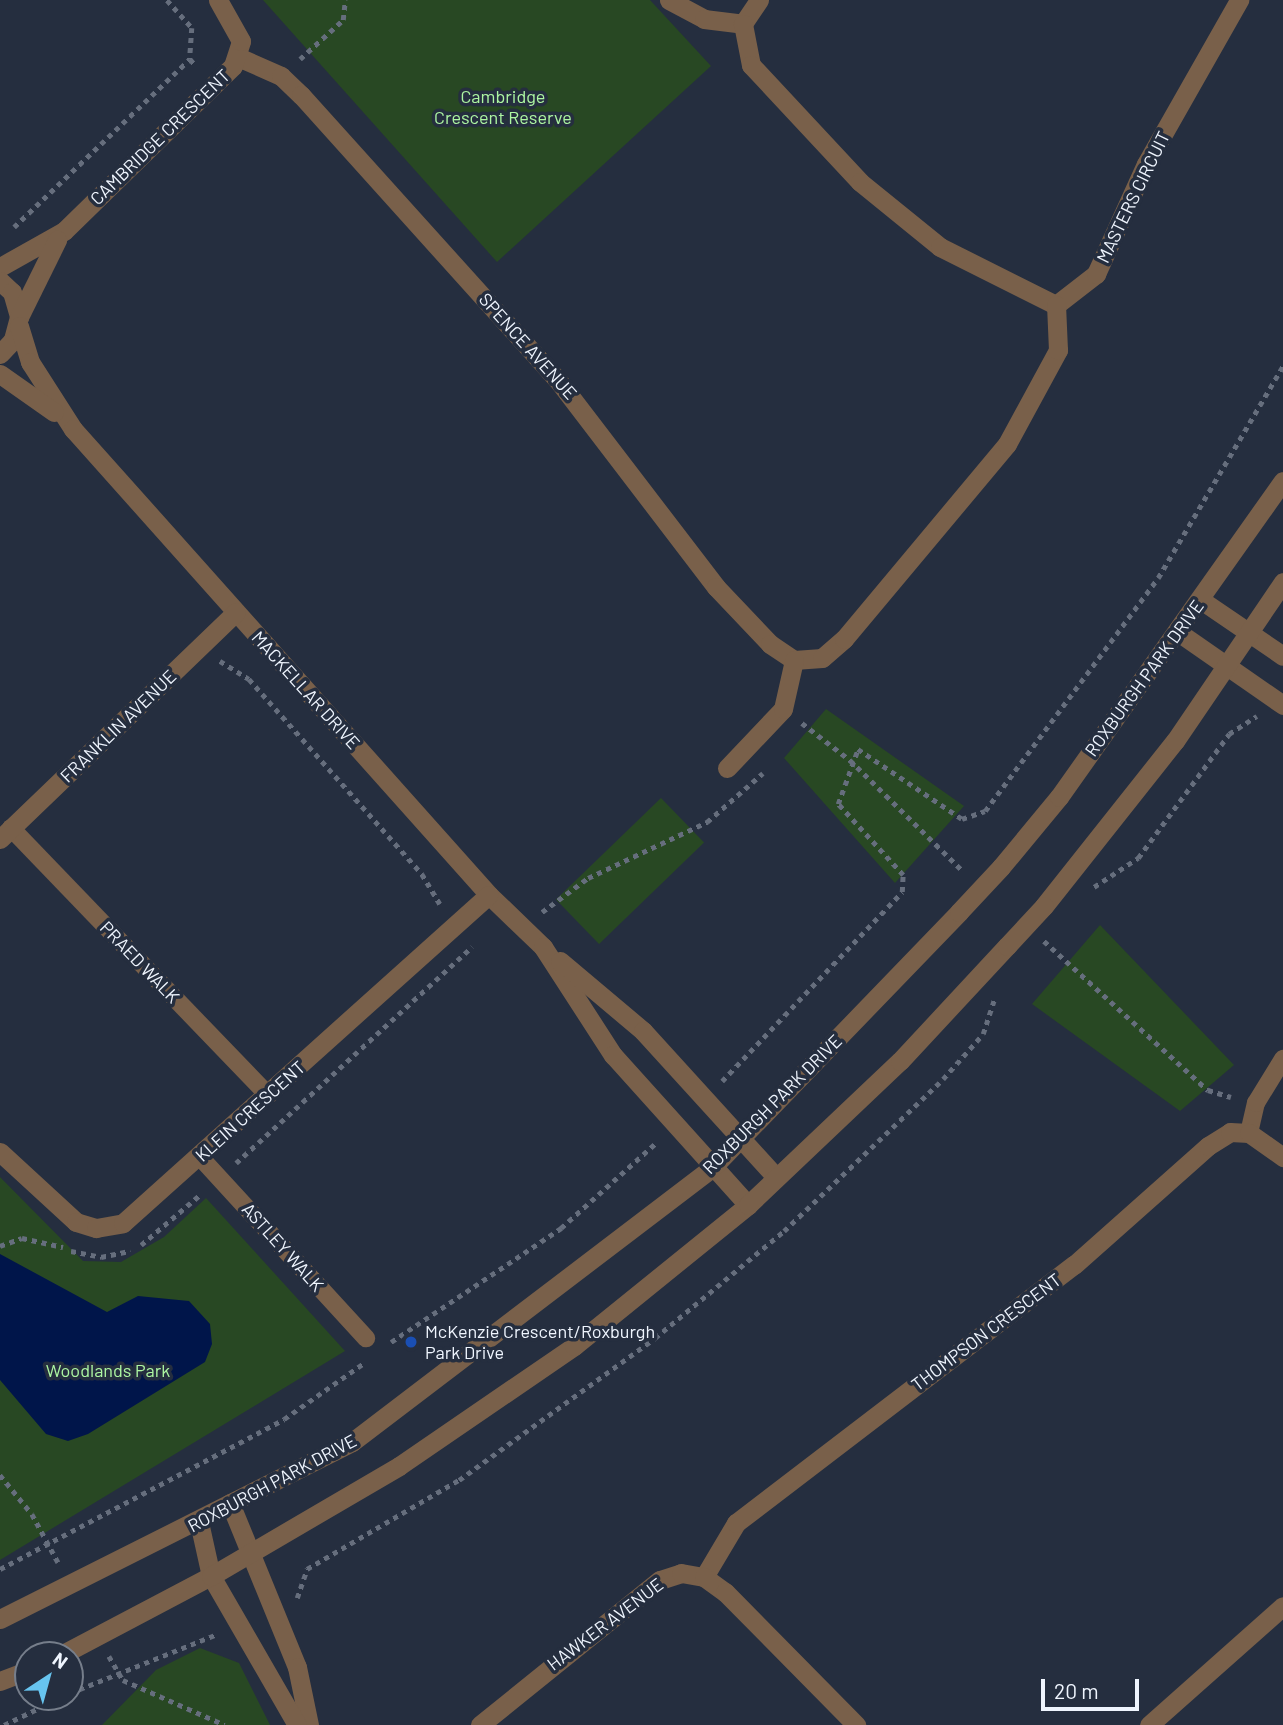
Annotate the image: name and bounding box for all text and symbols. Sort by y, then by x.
street label: CAMBRIDGE CRESCENT [86,65,234,209]
park label: Cambridge Crescent Reserve [434,86,572,128]
street label: MASTERS CIRCUIT [1092,128,1174,266]
street label: SPENCE AVENUE [475,288,581,404]
street label: ROXBURGH PARK DRIVE [1080,596,1208,760]
street label: MACKELLAR DRIVE [247,627,365,753]
street label: FRANKLIN AVENUE [56,665,180,787]
street label: PRAED WALK [96,917,184,1007]
street label: ROXBURGH PARK DRIVE [698,1030,846,1178]
street label: KLEIN CRESCENT [191,1056,309,1166]
street label: ASTLEY WALK [238,1198,328,1296]
street label: THOMPSON CRESCENT [907,1269,1065,1395]
place label: McKenzie Crescent/Roxburgh Park Drive [425,1321,655,1364]
marker: McKenzie Crescent/Roxburgh Park Drive [403,1334,419,1350]
park label: Woodlands Park [46,1359,170,1381]
street label: ROXBURGH PARK DRIVE [184,1429,360,1537]
street label: HAWKER AVENUE [543,1573,667,1675]
north arrow [14,1641,84,1711]
text: N [49,1647,72,1673]
scale bar [1045,1666,1143,1710]
text: 20 m [1054,1678,1099,1703]

